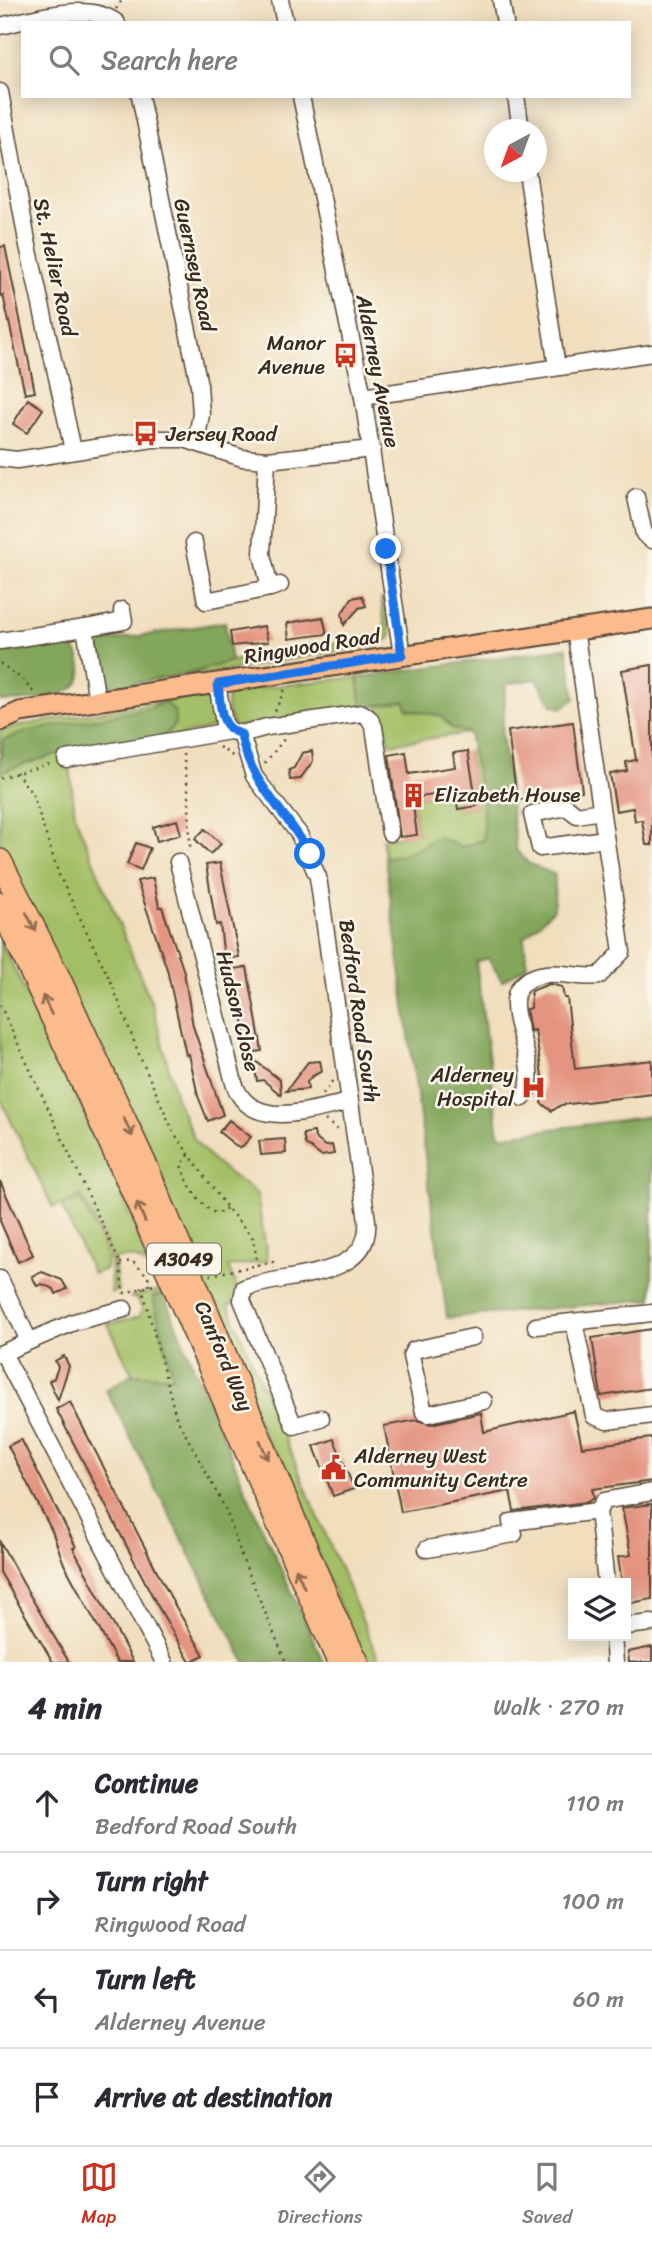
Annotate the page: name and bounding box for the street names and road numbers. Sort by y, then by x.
street label: St. Helier Road [22,194,89,342]
street label: Guernsey Road [162,195,228,337]
street label: Alderney Avenue [344,290,412,451]
street label: Ringwood Road [241,616,385,676]
street label: Bedford Road South [327,917,391,1105]
street label: Hudson Close [205,946,272,1076]
road number: A3049 [147,1244,221,1274]
street label: Canford Way [184,1294,264,1418]

